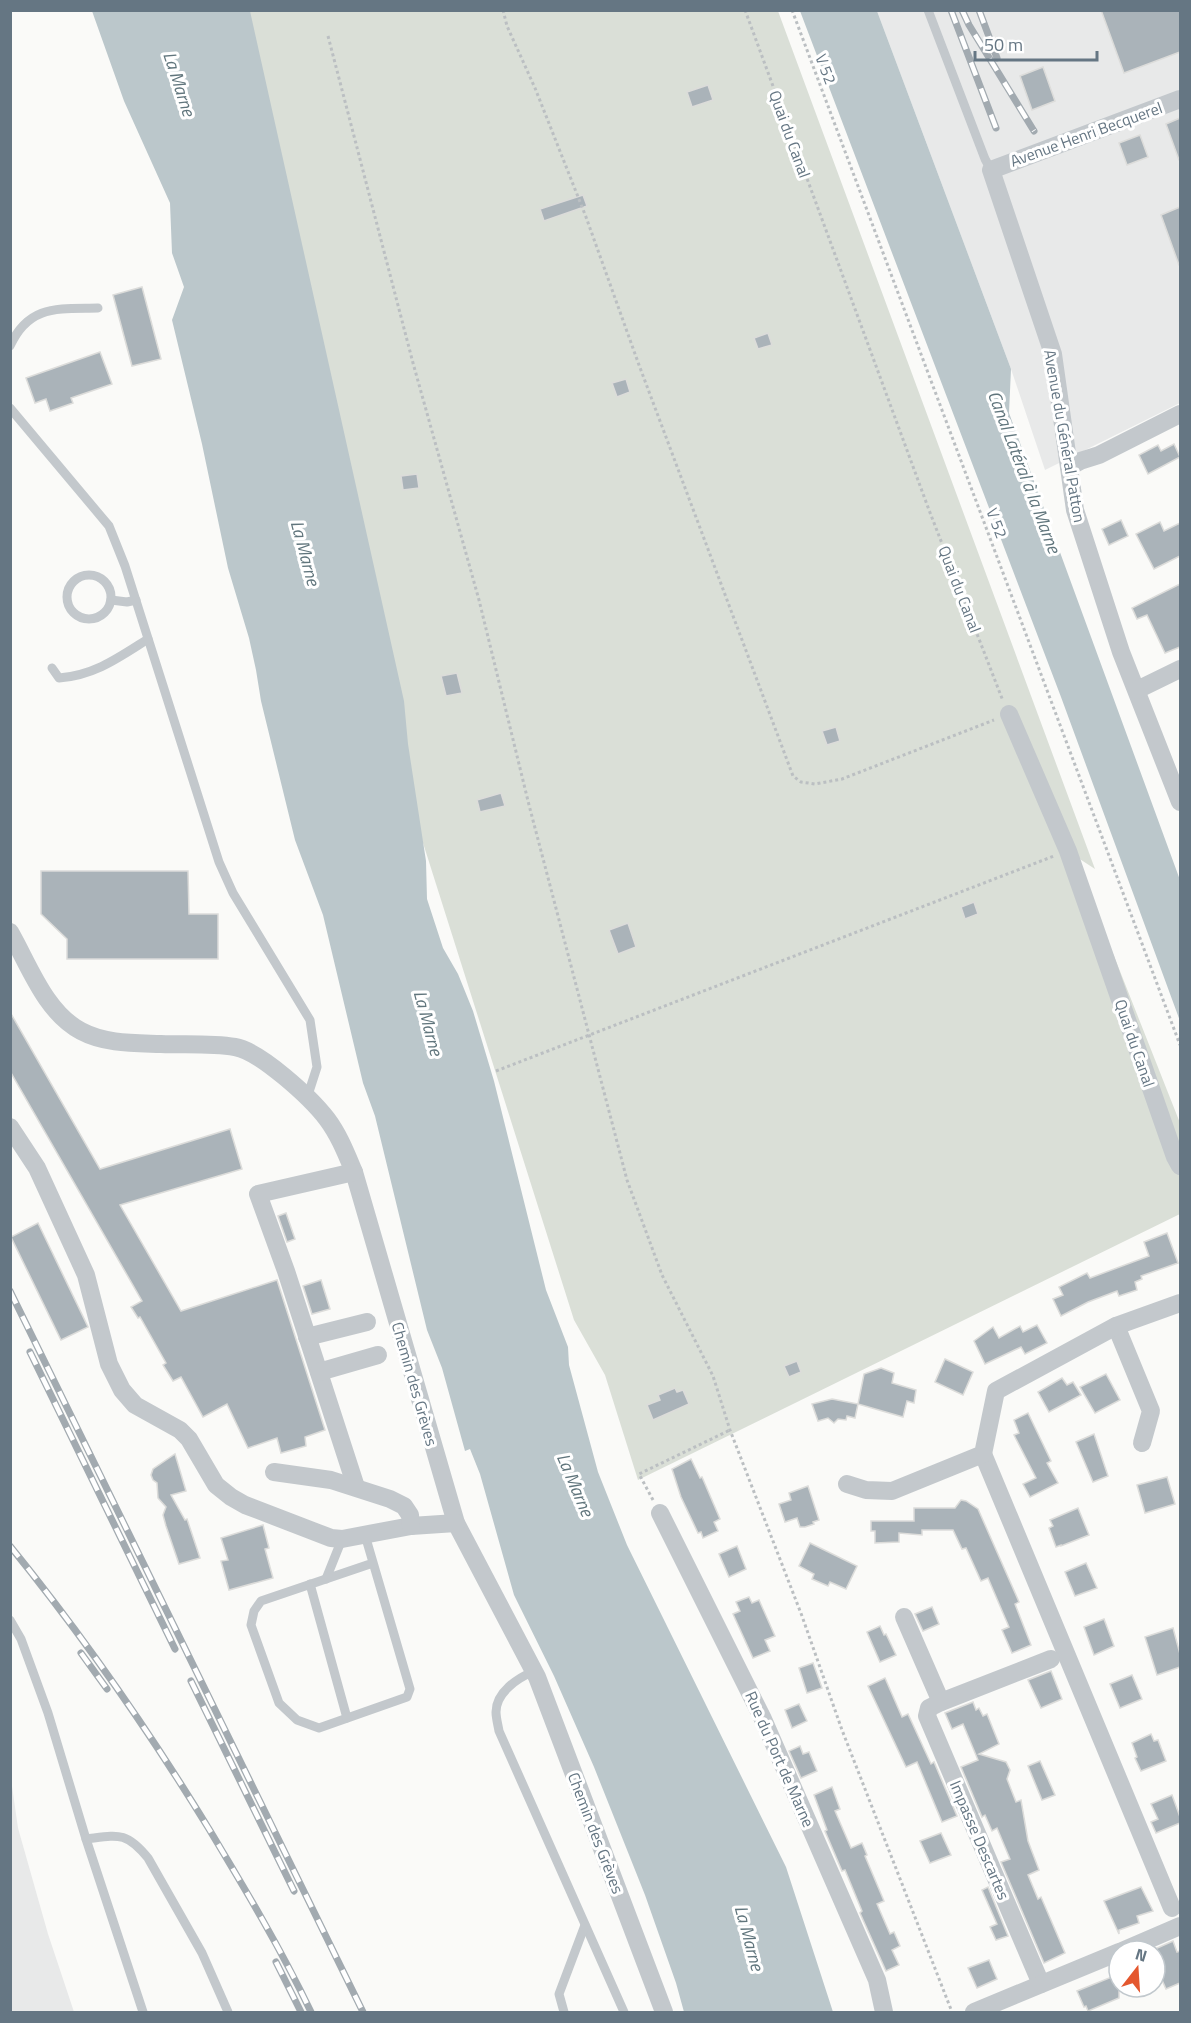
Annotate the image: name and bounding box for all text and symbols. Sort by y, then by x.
scale bar [975,24,1096,62]
text: 50 m [984,31,1023,58]
water label: La Marne [156,48,203,121]
street label: V 52 [809,50,843,88]
street label: Quai du Canal [763,87,817,181]
street label: Avenue Henri Becquerel [1006,95,1166,173]
street label: Avenue du Général Patton [1038,348,1092,524]
water label: Canal Latéral à la Marne [981,387,1069,559]
street label: V 52 [980,504,1014,542]
water label: La Marne [284,517,328,590]
street label: Quai du Canal [932,542,988,636]
water label: La Marne [407,987,451,1060]
street label: Quai du Canal [1109,996,1161,1090]
street label: Chemin des Grèves [386,1319,444,1449]
water label: La Marne [550,1449,602,1522]
street label: Rue du Port de Marne [739,1687,821,1831]
street label: Chemin des Grèves [562,1769,630,1897]
street label: Impasse Descartes [944,1777,1016,1903]
water label: La Marne [728,1902,772,1975]
north arrow [1107,1939,1167,1999]
text: N [1133,1942,1150,1968]

